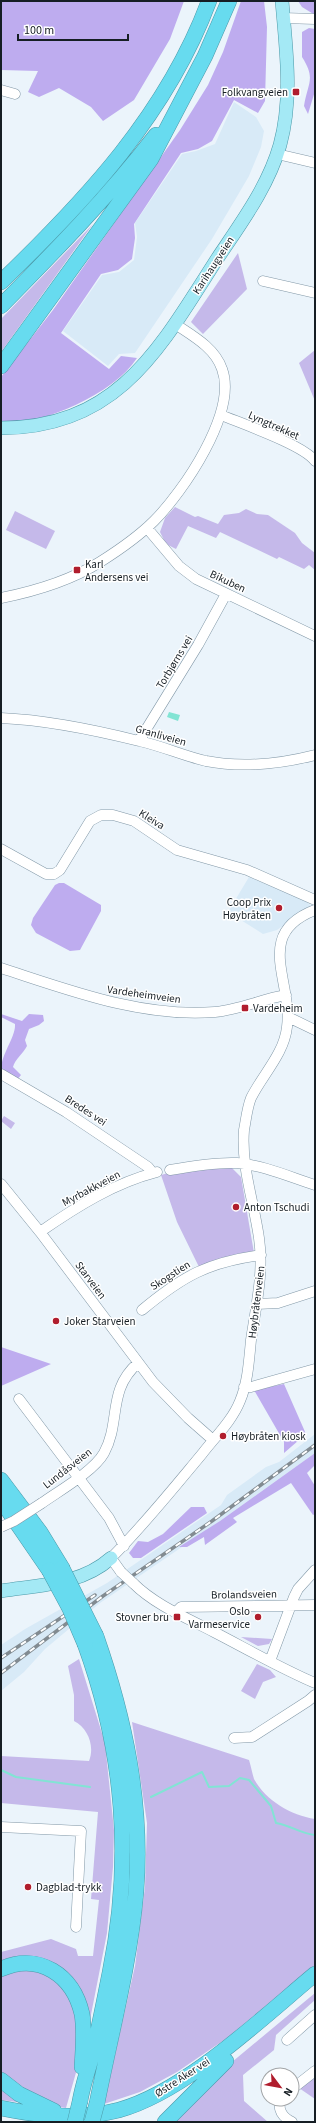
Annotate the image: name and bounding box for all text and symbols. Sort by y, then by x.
scale bar [18,16,128,42]
text: 100 m [24,22,54,39]
place label: Folkvangveien [222,85,288,100]
marker: Folkvangveien [291,87,301,97]
street label: Karihaugveien [189,233,238,297]
street label: Lyngtrekket [246,408,302,443]
place label: Karl Andersens vei [85,557,148,585]
marker: Karl Andersens vei [72,565,82,575]
street label: Bikuben [207,567,248,596]
street label: Torbjørns vei [153,633,196,692]
street label: Granliveien [134,721,188,750]
street label: Kleiva [136,806,167,833]
place label: Coop Prix Høybråten [223,895,271,923]
marker: Coop Prix Høybråten [274,903,284,913]
street label: Vardeheimveien [106,982,182,1007]
place label: Vardeheim [253,1001,303,1016]
marker: Vardeheim [240,1003,250,1013]
street label: Bredes vei [62,1091,110,1130]
street label: Myrbakkveien [59,1167,123,1210]
place label: Anton Tschudi [244,1200,309,1215]
marker: Anton Tschudi [231,1202,241,1212]
street label: Skogstien [147,1257,193,1294]
street label: Starveien [72,1258,110,1302]
street label: Høybråtenveien [245,1265,268,1339]
place label: Joker Starveien [64,1314,135,1329]
marker: Joker Starveien [51,1316,61,1326]
place label: Høybråten kiosk [231,1429,306,1444]
marker: Høybråten kiosk [218,1431,228,1441]
street label: Lundåsveien [40,1445,95,1492]
street label: Brolandsveien [211,1586,277,1603]
place label: Oslo Varmeservice [188,1604,251,1632]
place label: Stovner bru [115,1610,169,1625]
marker: Stovner bru [172,1612,182,1622]
marker: Oslo Varmeservice [253,1612,263,1622]
place label: Dagblad-trykk [36,1880,102,1895]
marker: Dagblad-trykk [23,1882,33,1892]
street label: Østre Aker vei [152,2054,213,2101]
north arrow [260,2067,300,2107]
text: N [280,2085,296,2099]

